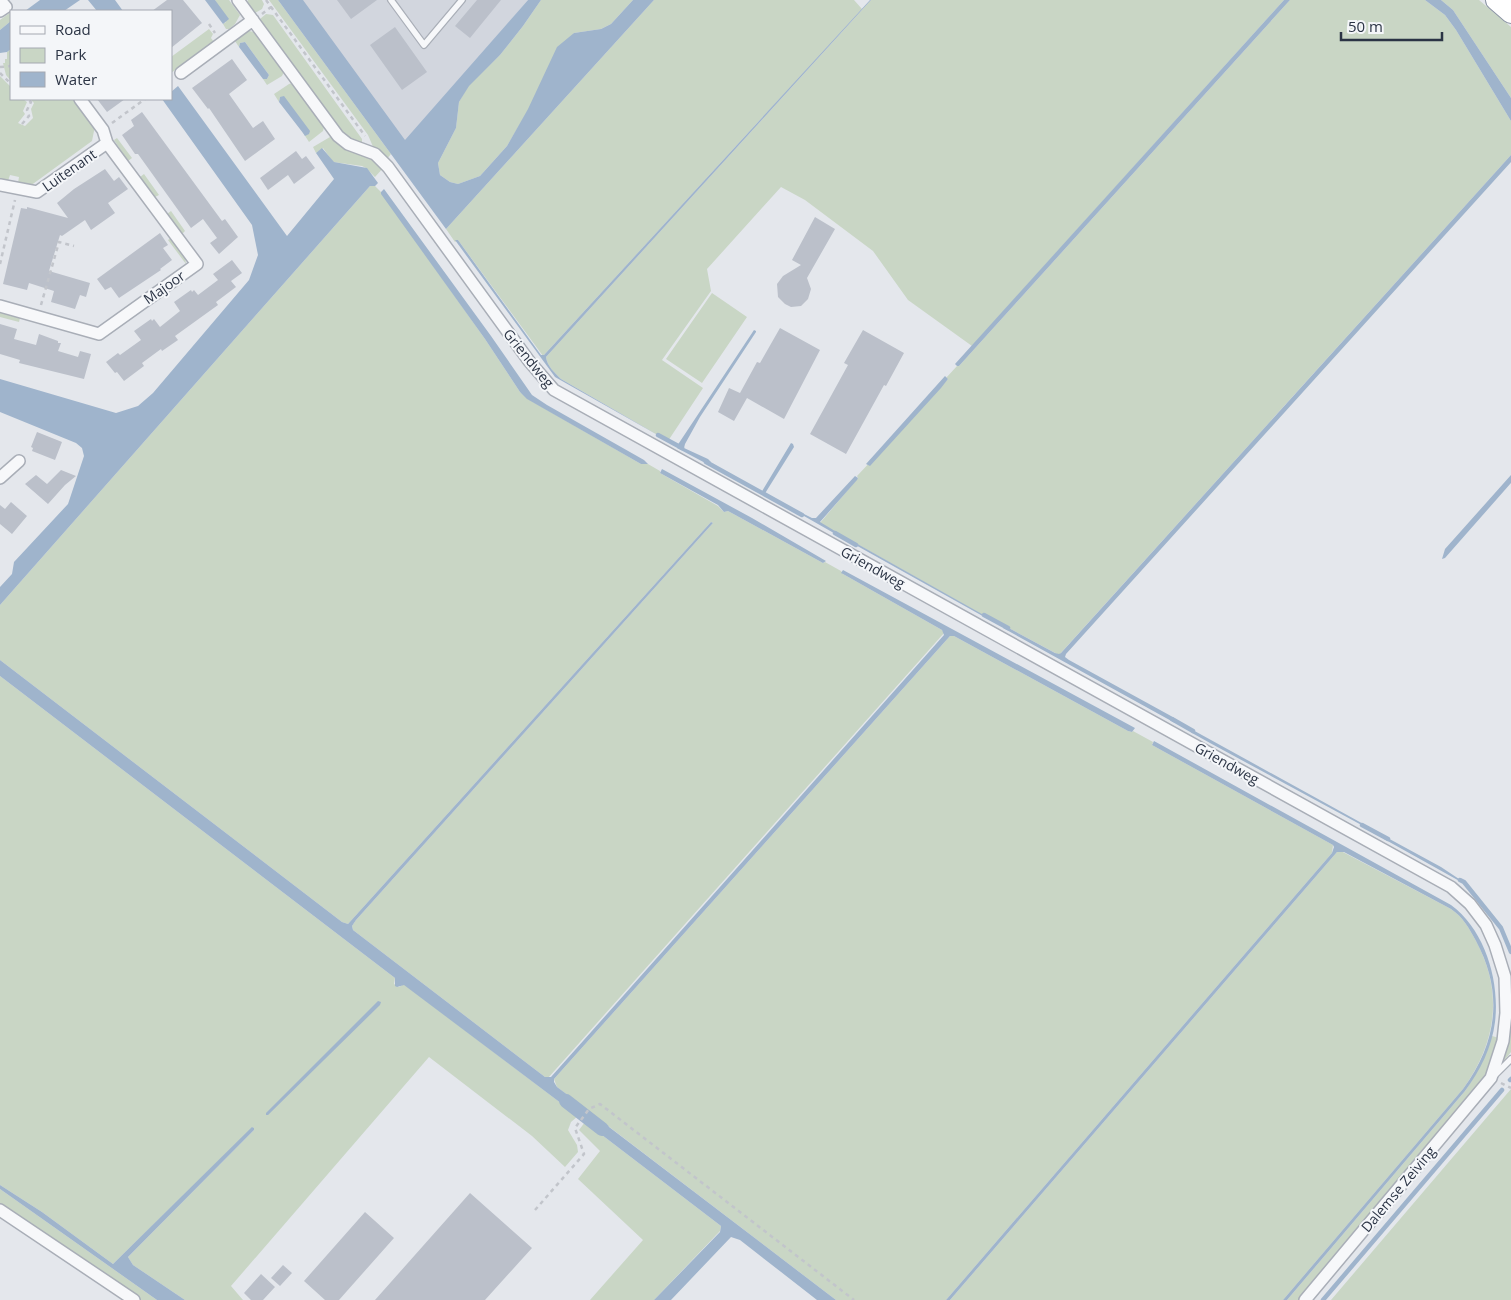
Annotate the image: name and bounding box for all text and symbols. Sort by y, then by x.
legend [10,10,172,100]
scale bar [1341,10,1442,42]
text: 50 m [1348,16,1383,36]
text: Road [55,19,91,39]
text: Park [55,44,86,64]
text: Water [55,69,97,89]
street label: Luitenant [38,144,100,196]
street label: Majoor [140,266,189,308]
street label: Griendweg [499,325,559,392]
street label: Griendweg [837,542,909,593]
street label: Griendweg [1191,738,1263,789]
street label: Dalemse Zeiving [1356,1142,1440,1236]

